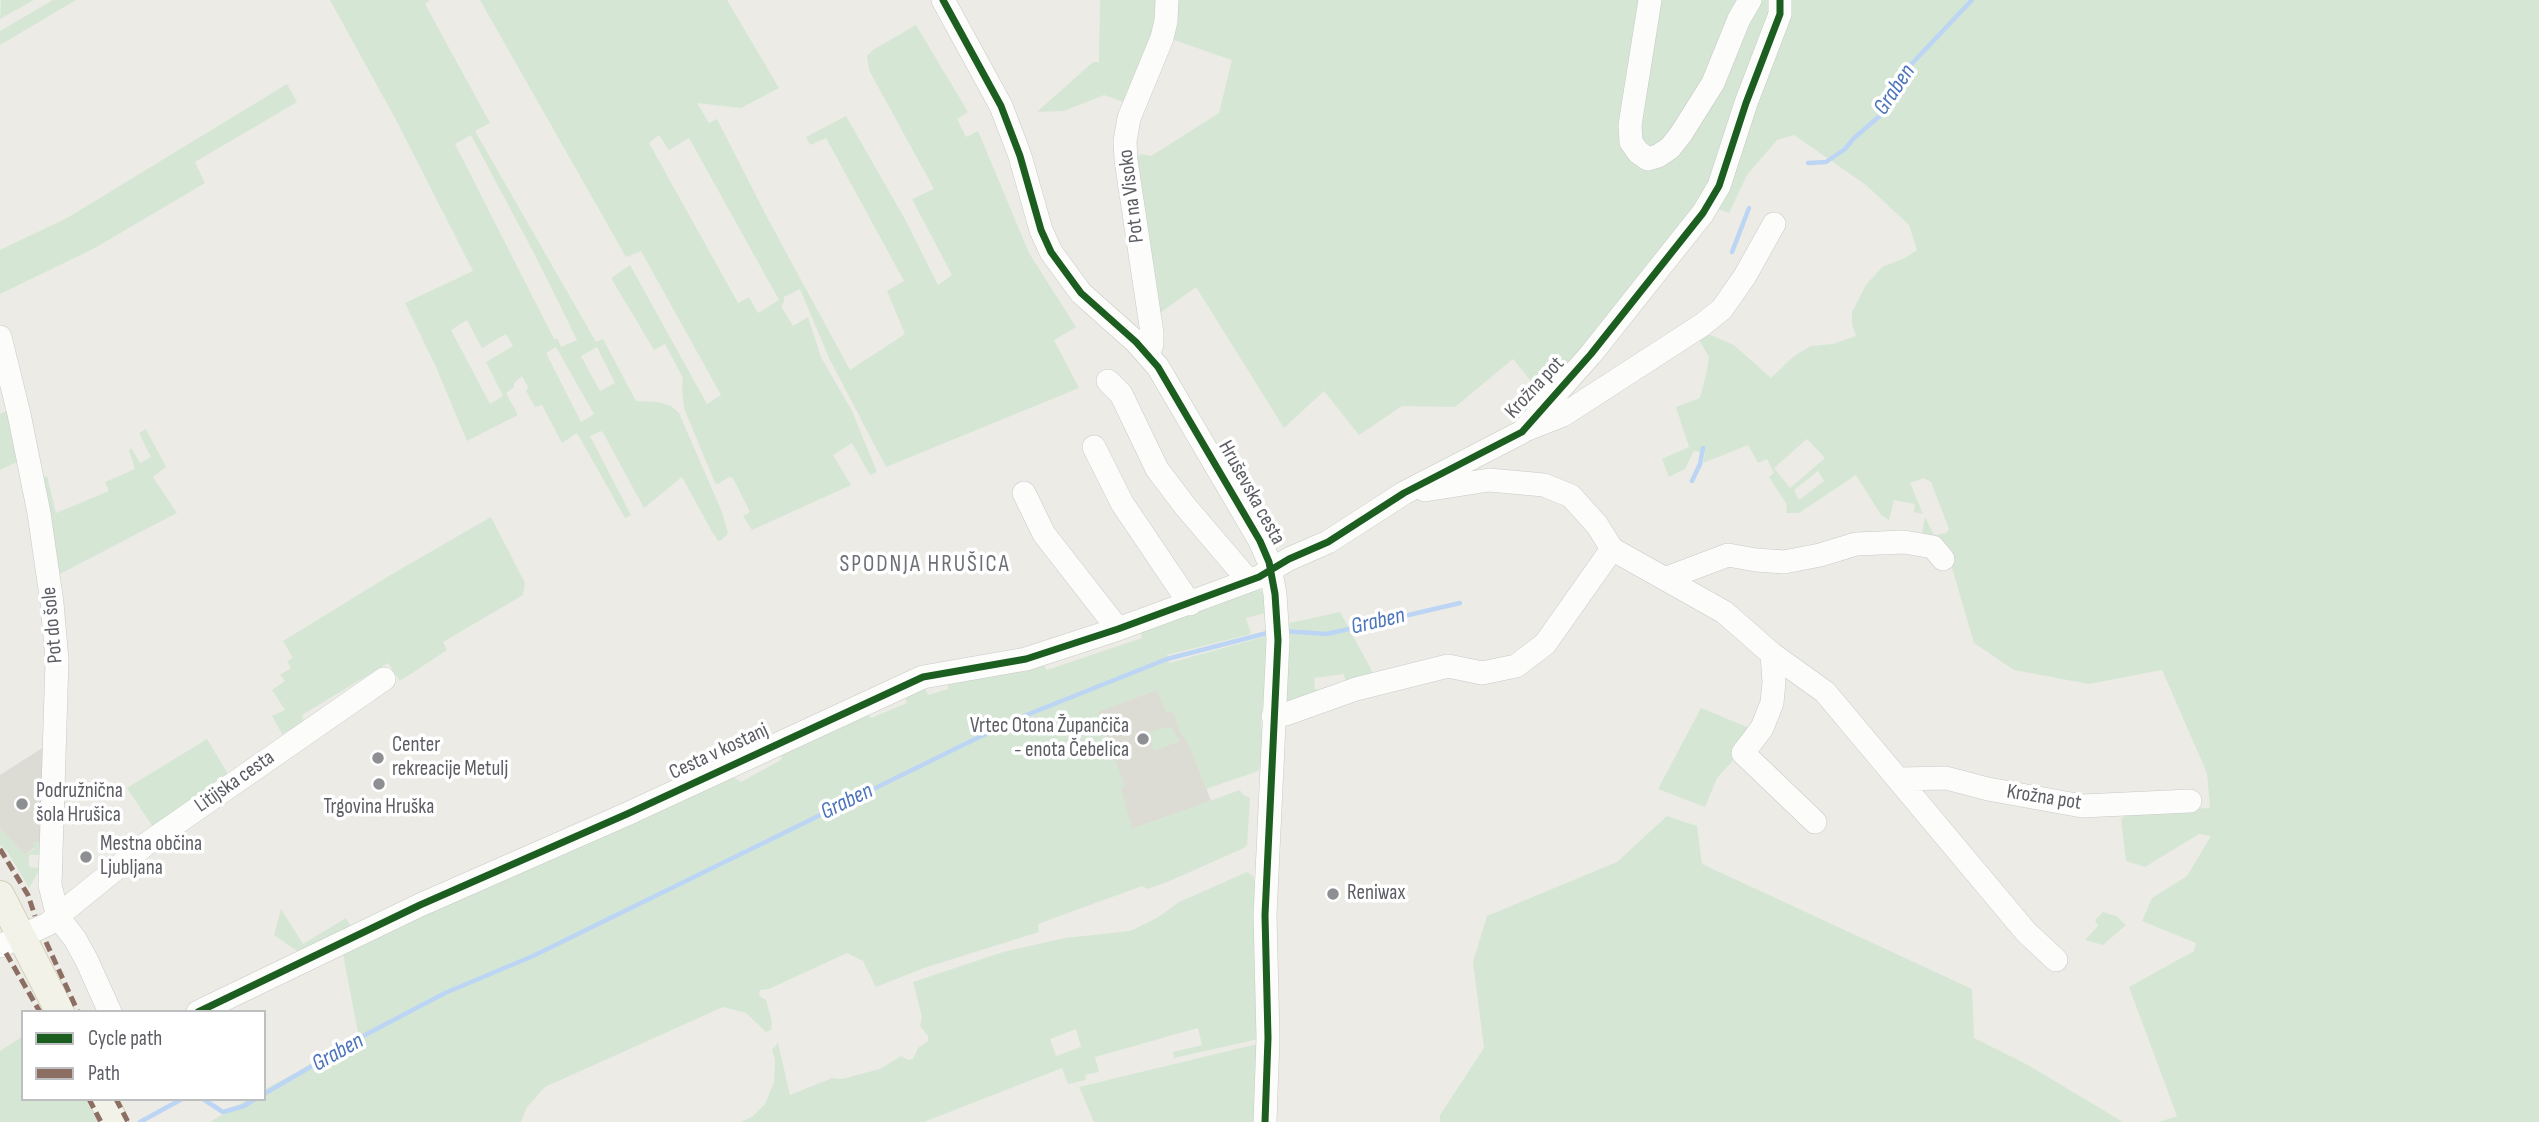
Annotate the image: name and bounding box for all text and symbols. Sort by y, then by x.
water label: Graben [1868,60,1922,120]
street label: Pot na Visoko [1114,148,1150,244]
street label: Krožna pot [1500,352,1570,424]
street label: Hruševska cesta [1212,437,1290,549]
district label: SPODNJA HRUŠICA [841,551,1009,579]
street label: Pot do šole [37,586,69,664]
water label: Graben [1348,602,1408,642]
place label: Vrtec Otona Župančiča - enota Čebelica [970,714,1129,764]
street label: Cesta v kostanj [666,718,772,786]
marker: Vrtec Otona Župančiča - enota Čebelica [1135,731,1151,747]
place label: Center rekreacije Metulj [392,733,508,783]
street label: Litijska cesta [190,745,280,819]
marker: Center rekreacije Metulj [370,750,386,766]
marker: Trgovina Hruška [371,776,387,792]
water label: Graben [816,778,878,826]
place label: Podružnična šola Hrušica [36,779,123,829]
street label: Krožna pot [2005,780,2083,816]
place label: Trgovina Hruška [324,795,434,821]
marker: Podružnična šola Hrušica [14,796,30,812]
place label: Mestna občina Ljubljana [100,832,202,882]
marker: Mestna občina Ljubljana [78,849,94,865]
place label: Reniwax [1347,881,1405,907]
marker: Reniwax [1325,886,1341,902]
legend [21,1010,266,1101]
text: Cycle path [88,1026,162,1051]
water label: Graben [307,1028,369,1078]
text: Path [88,1061,120,1086]

